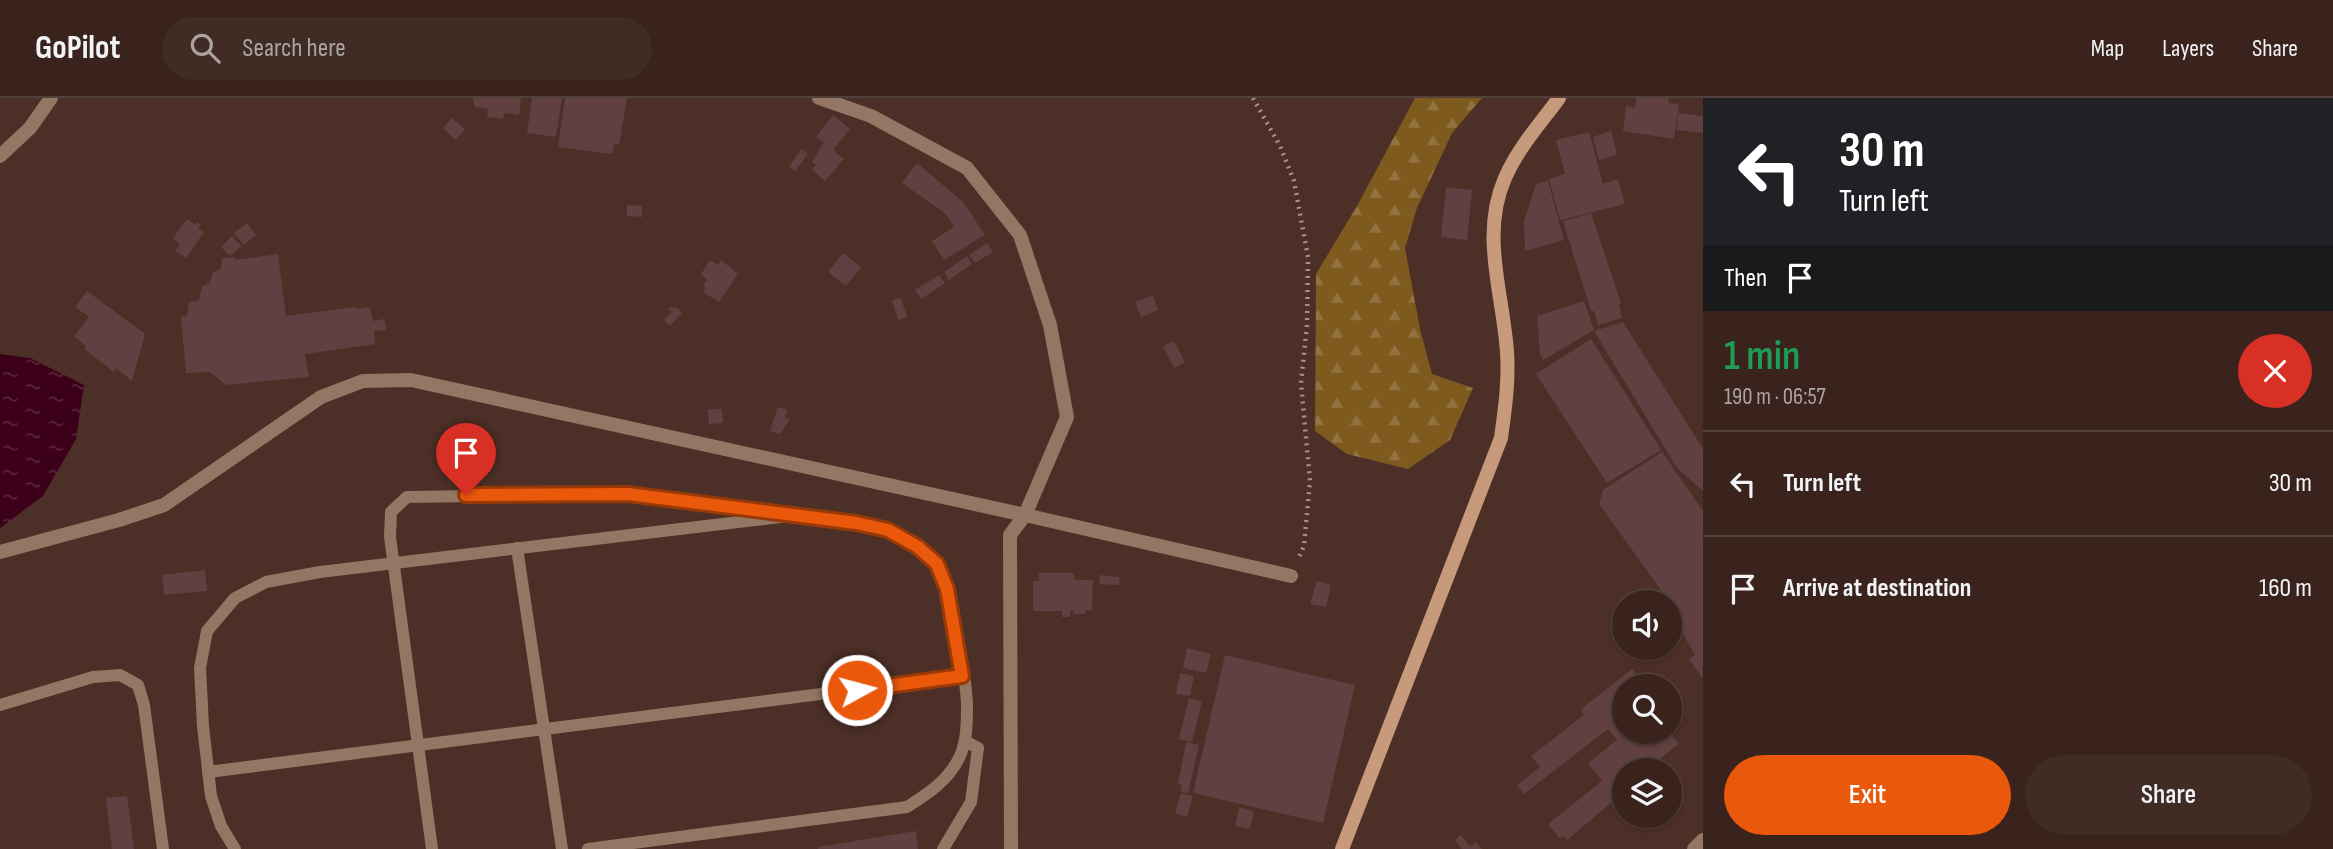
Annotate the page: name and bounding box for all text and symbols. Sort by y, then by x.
search box [162,17,652,80]
text: GoPilot [35,28,120,68]
icon: search [186,29,224,67]
text: Search here [242,33,346,64]
text: Map [2091,34,2124,63]
text: Layers [2162,34,2214,63]
text: Share [2252,34,2298,63]
text: 30 m [1839,122,1924,181]
icon: left [1724,126,1815,217]
text: Turn left [1839,182,1929,221]
icon: arrive [1781,259,1819,297]
text: Then [1724,263,1767,294]
text: 1 min [1724,331,1800,382]
button: close [2238,334,2312,408]
text: 190 m · 06:57 [1724,383,1826,411]
pin [436,423,496,495]
icon: arrive [447,434,485,472]
icon: left [1724,465,1762,503]
text: Turn left [1783,468,1861,499]
text: 30 m [2269,468,2312,499]
icon: arrive [1724,570,1762,608]
text: Arrive at destination [1783,573,1971,604]
text: 160 m [2259,573,2312,604]
map controls [1612,590,1682,828]
button: sound [1612,590,1682,660]
position arrow [820,653,894,727]
button: search [1612,674,1682,744]
button: Exit [1724,755,2011,835]
button: Share [2025,755,2312,835]
button: layers [1612,758,1682,828]

